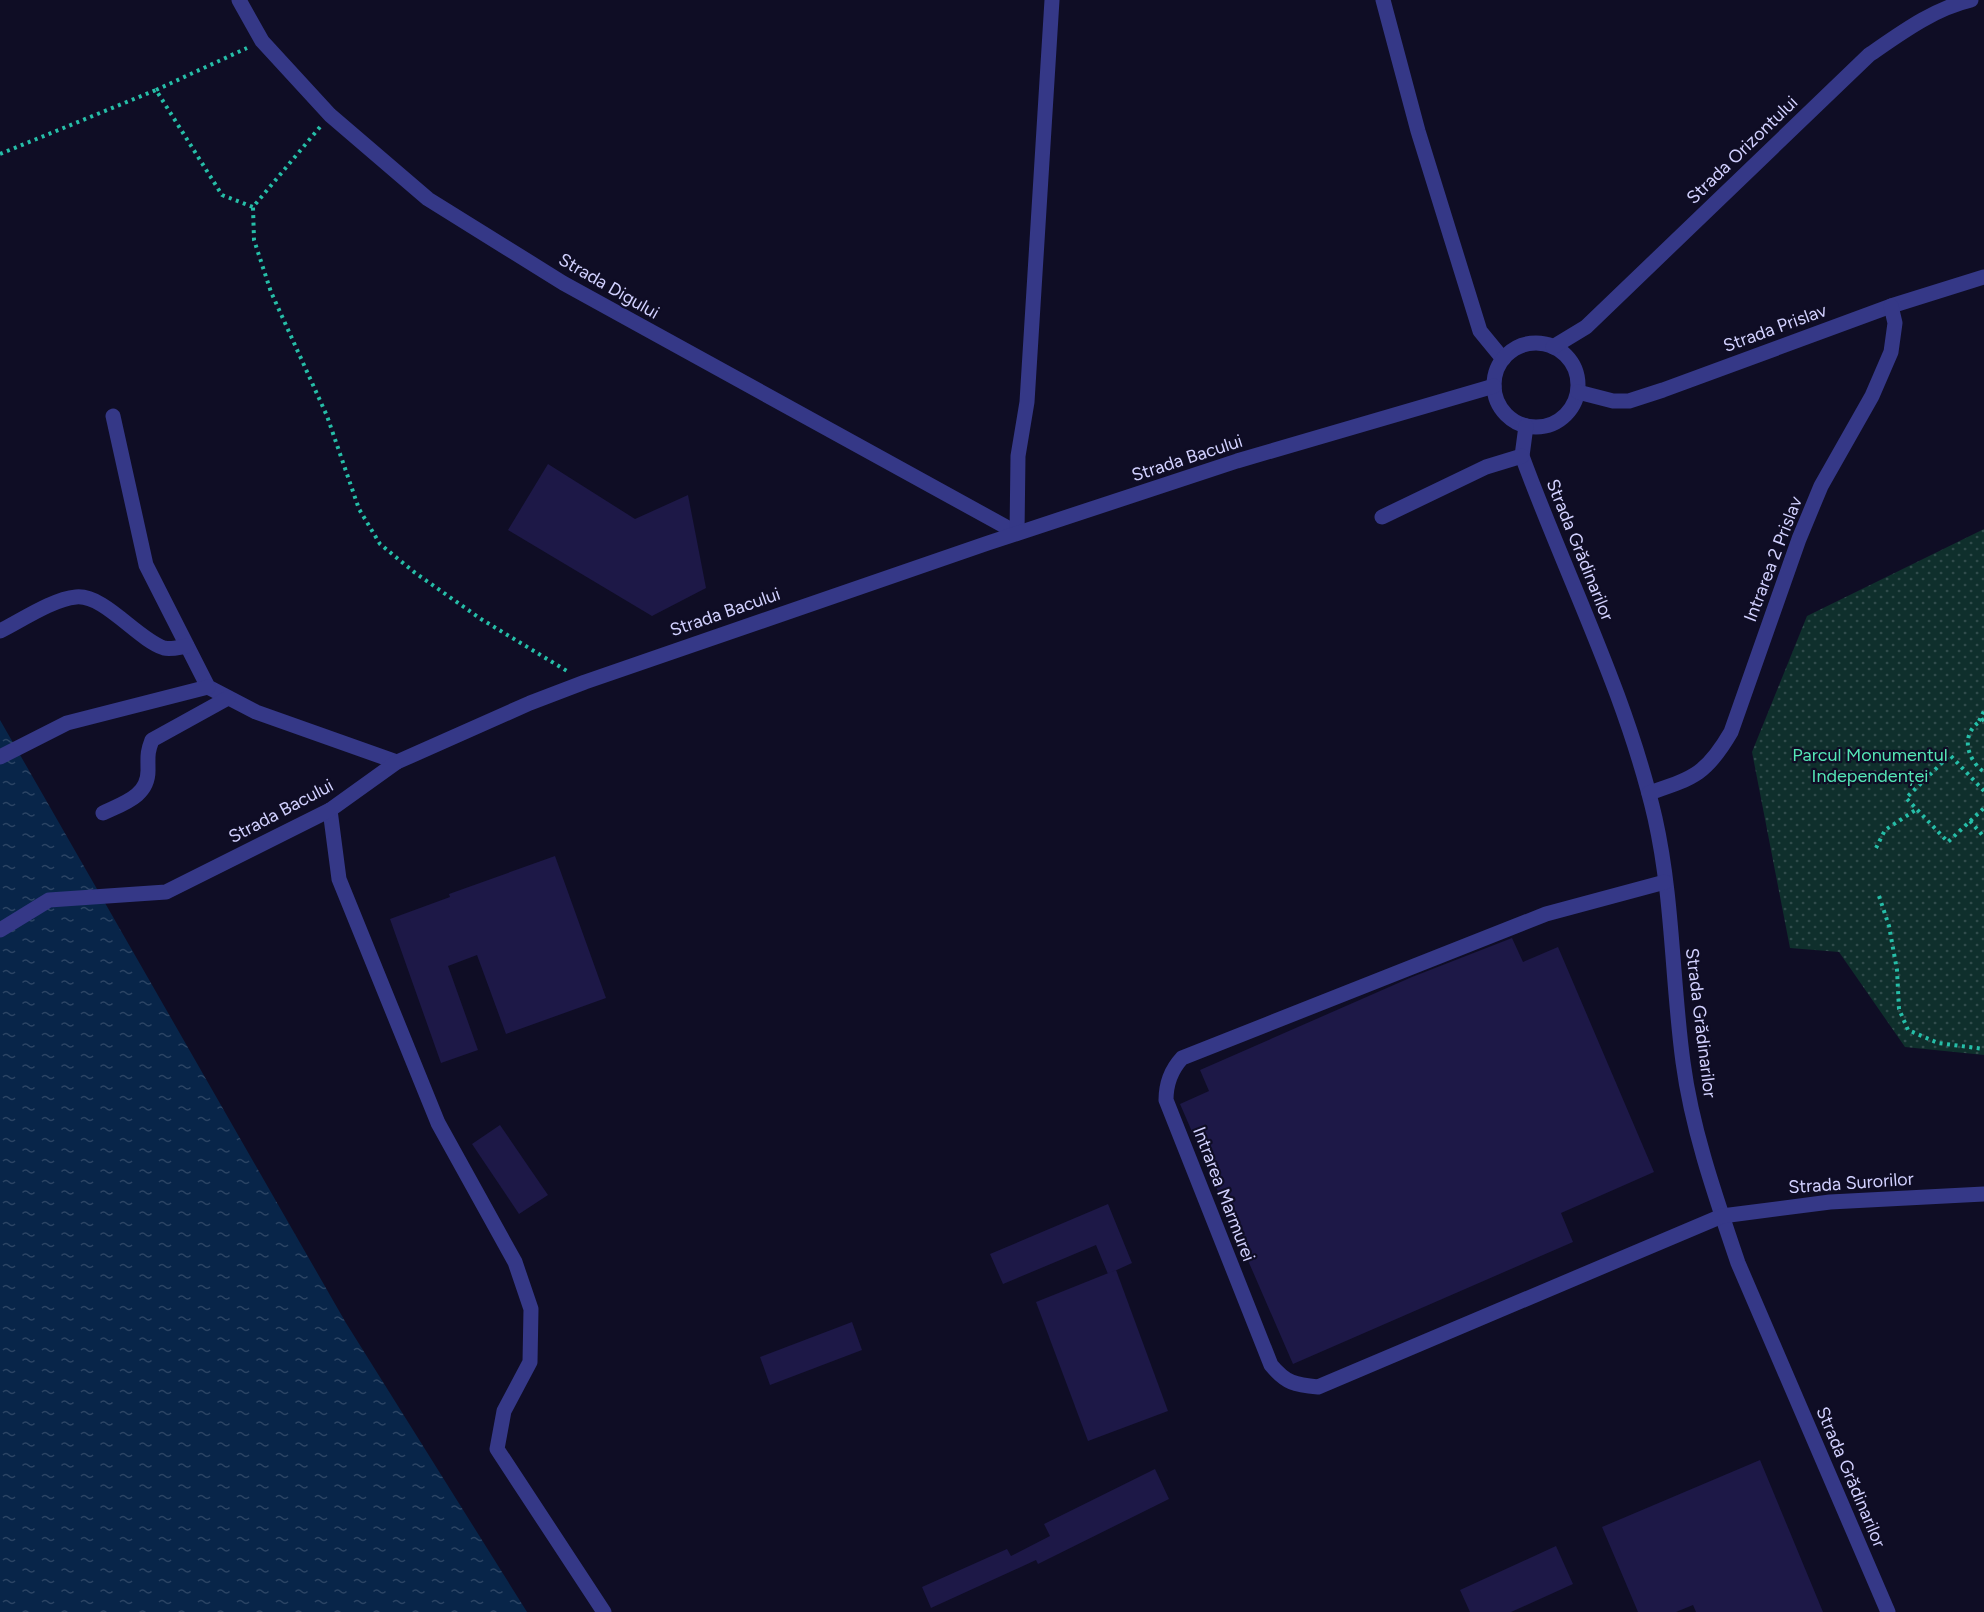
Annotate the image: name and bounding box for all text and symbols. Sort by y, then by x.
street label: Strada Orizontului [1682,91,1802,209]
street label: Strada Digului [555,248,663,324]
street label: Strada Prislav [1720,299,1830,357]
street label: Strada Bacului [1129,430,1245,486]
street label: Strada Grădinarilor [1542,476,1618,624]
street label: Intrarea 2 Prislav [1739,493,1807,625]
street label: Strada Bacului [667,583,783,641]
park label: Parcul Monumentul Independenței [1792,744,1948,787]
street label: Strada Bacului [225,774,337,848]
street label: Strada Grădinarilor [1681,947,1721,1099]
street label: Intrarea Marmurei [1188,1124,1260,1264]
street label: Strada Surorilor [1788,1168,1914,1198]
street label: Strada Grădinarilor [1811,1403,1891,1551]

